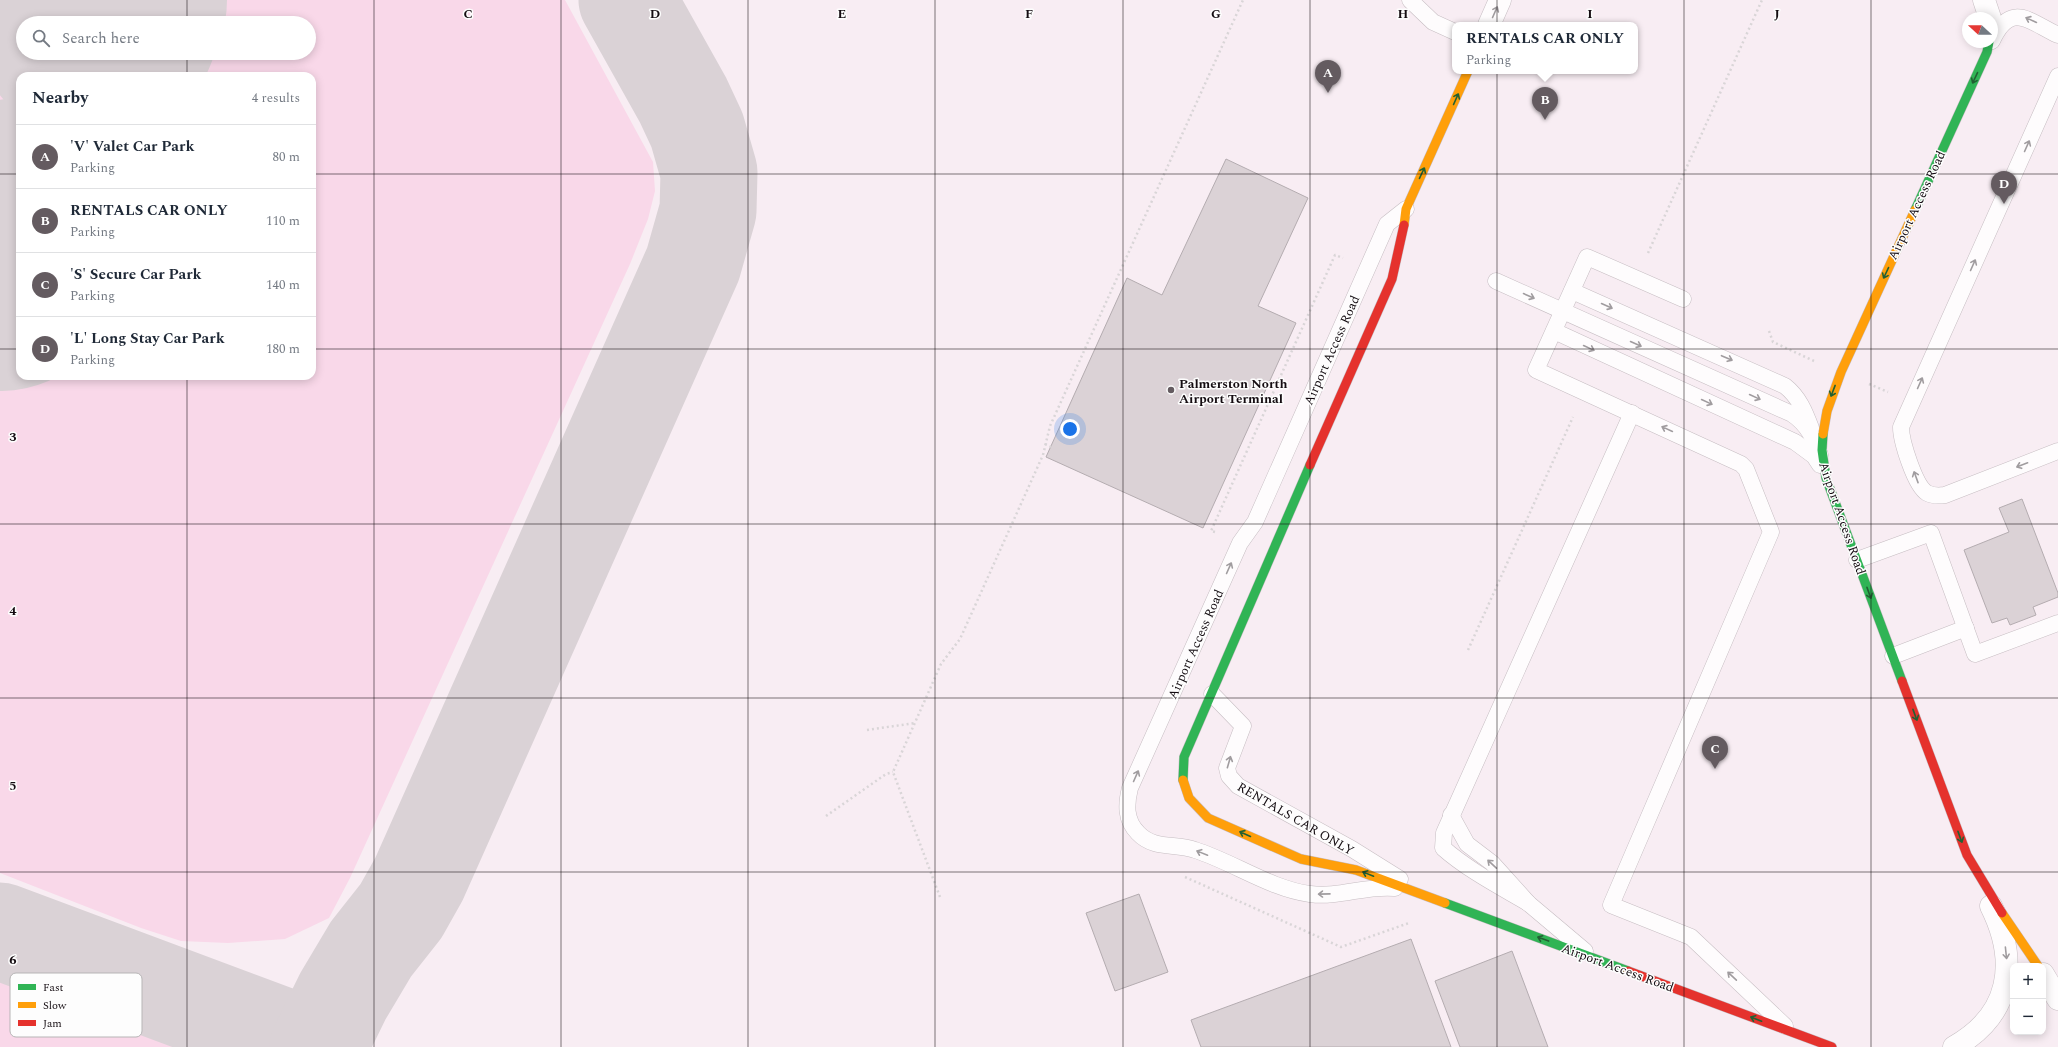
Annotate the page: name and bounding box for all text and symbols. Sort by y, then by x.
text: C [463,4,473,24]
text: D [650,4,660,24]
text: E [838,4,847,24]
text: F [1025,4,1033,24]
text: G [1211,4,1221,24]
text: H [1398,4,1409,24]
text: I [1587,4,1593,24]
text: J [1774,4,1780,24]
one-way arrow [1492,7,1499,19]
north arrow [1962,12,1998,48]
search box [16,16,316,60]
one-way arrow [2025,16,2037,23]
popup [1452,22,1638,74]
icon: search [30,27,52,49]
text: Search here [62,27,140,50]
text: RENTALS CAR ONLY [1466,27,1624,50]
text: Parking [1466,50,1511,70]
pin: A [1315,60,1341,93]
one-way arrow [1971,72,1978,84]
text: Nearby [32,85,88,111]
pin: B [1532,87,1558,120]
text: 4 results [252,88,300,108]
one-way arrow [1452,94,1460,106]
text: 'V' Valet Car Park [70,135,194,158]
one-way arrow [2023,140,2031,152]
text: A [40,147,50,167]
text: 80 m [273,147,300,167]
street label: Airport Access Road [1883,148,1951,263]
text: Parking [70,158,115,178]
one-way arrow [1419,168,1426,180]
pin: D [1991,171,2017,204]
text: RENTALS CAR ONLY [70,199,228,222]
text: B [40,211,50,231]
text: 110 m [266,211,300,231]
text: Parking [70,222,115,242]
one-way arrow [1970,259,1977,271]
text: 'S' Secure Car Park [70,263,202,286]
one-way arrow [1882,266,1889,278]
text: C [40,275,50,295]
text: 140 m [266,275,300,295]
text: Parking [70,286,115,306]
street label: Airport Access Road [1299,292,1365,409]
one-way arrow [1523,293,1535,300]
one-way arrow [1601,303,1613,311]
text: 'L' Long Stay Car Park [70,327,225,350]
text: D [40,339,50,359]
text: 180 m [266,339,300,359]
one-way arrow [1630,341,1642,349]
one-way arrow [1583,344,1595,352]
text: Parking [70,350,115,370]
one-way arrow [1720,355,1732,363]
place label: Palmerston North Airport Terminal [1179,374,1288,409]
one-way arrow [1917,378,1924,390]
marker: Palmerston North Airport Terminal [1166,385,1176,395]
one-way arrow [1829,385,1837,397]
one-way arrow [1749,394,1761,401]
one-way arrow [1701,399,1713,406]
your location [1060,419,1080,439]
one-way arrow [1661,425,1673,433]
text: 3 [9,427,17,447]
street label: Airport Access Road [1813,459,1871,578]
one-way arrow [2016,462,2028,470]
one-way arrow [1911,471,1919,483]
one-way arrow [1225,563,1233,575]
street label: Airport Access Road [1163,586,1229,703]
one-way arrow [1866,586,1874,598]
text: 4 [9,601,17,621]
one-way arrow [1911,708,1919,720]
pin: C [1702,736,1728,769]
one-way arrow [1226,756,1233,769]
one-way arrow [1133,771,1140,783]
text: 5 [9,776,17,796]
street label: RENTALS CAR ONLY [1233,777,1358,861]
one-way arrow [1240,830,1252,837]
one-way arrow [1956,830,1964,842]
one-way arrow [1196,848,1208,856]
one-way arrow [1487,859,1497,869]
one-way arrow [1363,870,1375,878]
one-way arrow [1318,890,1331,898]
one-way arrow [1537,934,1549,942]
street label: Airport Access Road [1559,938,1677,998]
one-way arrow [2003,946,2010,959]
text: 6 [9,950,17,970]
map controls [2010,963,2046,1035]
button: + [2010,963,2046,999]
one-way arrow [1727,971,1737,981]
legend [10,973,142,1037]
text: Fast [43,979,64,996]
text: Slow [43,997,67,1014]
button: − [2010,999,2046,1035]
one-way arrow [1751,1014,1763,1022]
text: Jam [43,1015,62,1032]

